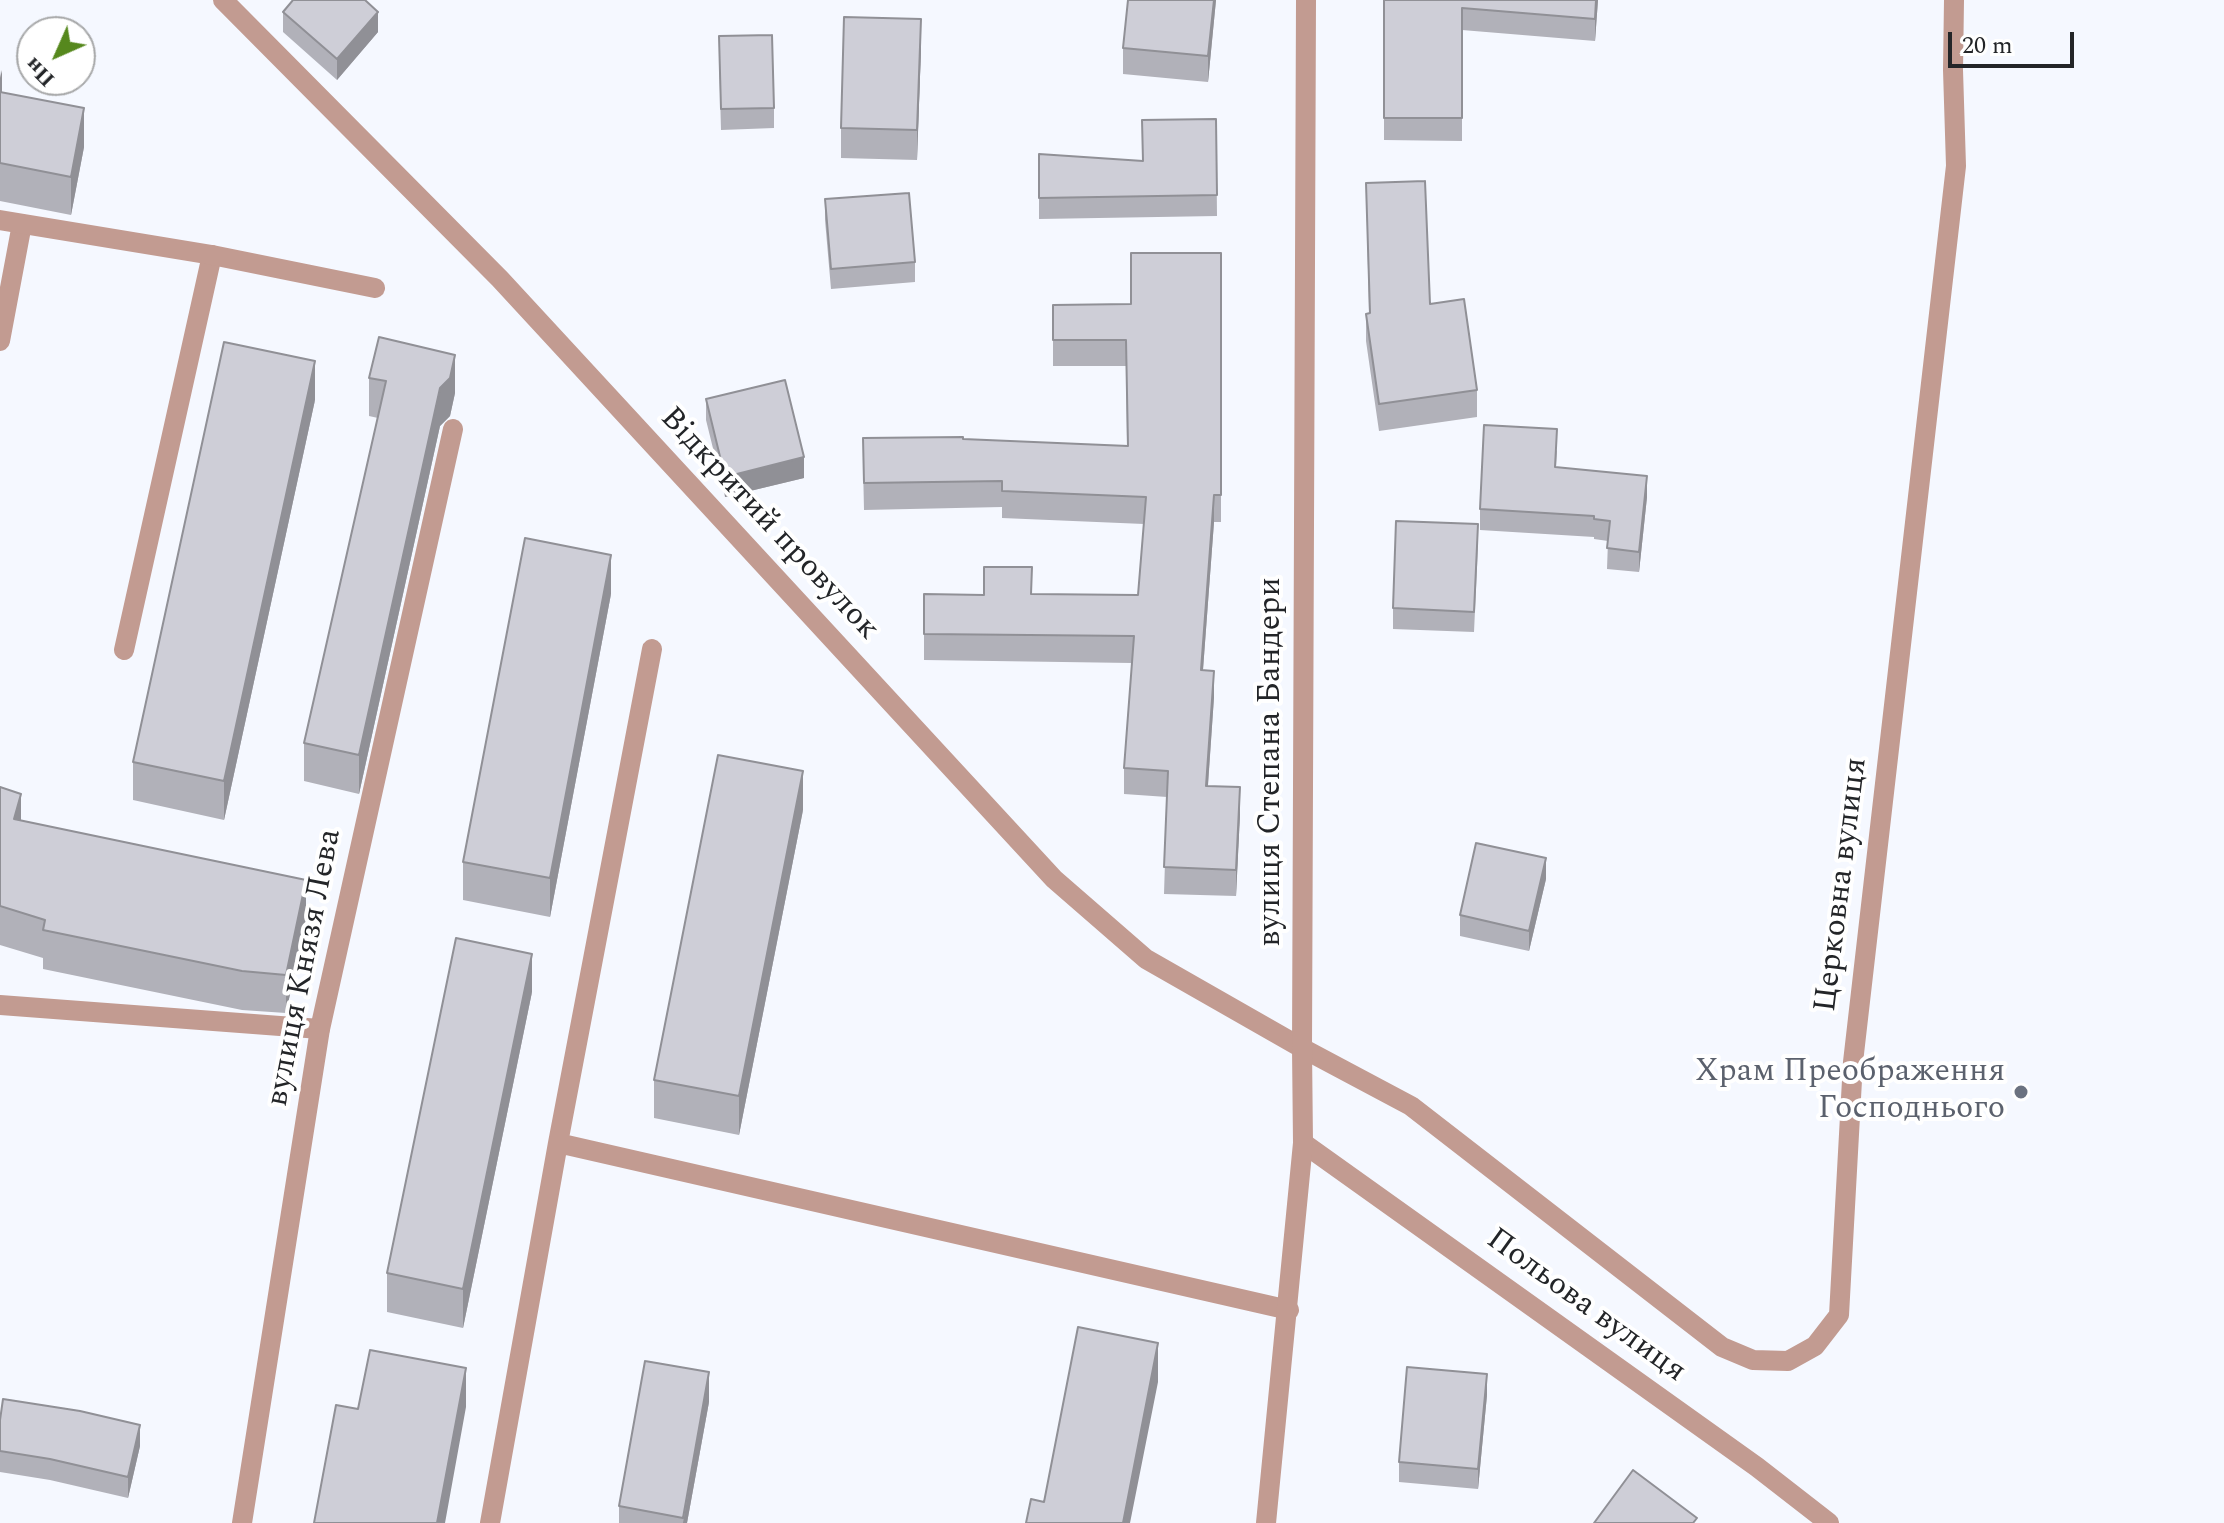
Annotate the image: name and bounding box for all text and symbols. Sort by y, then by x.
north arrow [16,16,96,96]
scale bar [1952,16,2078,66]
text: 20 m [1962,28,2013,64]
text: Пн [17,49,63,95]
street label: Відкритий провулок [650,401,886,649]
street label: вулиця Степана Бандери [1254,577,1292,947]
street label: Церковна вулиця [1808,756,1878,1014]
street label: вулиця Князя Лева [260,826,352,1110]
place label: Храм Преображення Господнього [1695,1055,2005,1130]
marker: Храм Преображення Господнього [2012,1083,2030,1101]
street label: Польова вулиця [1478,1222,1692,1392]

